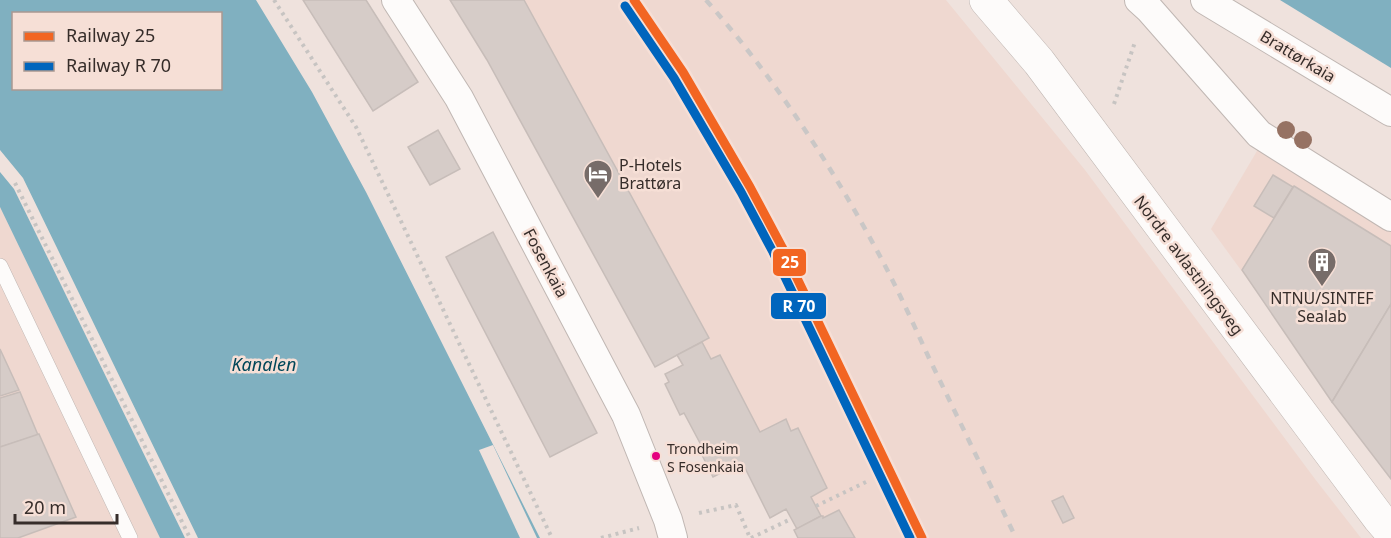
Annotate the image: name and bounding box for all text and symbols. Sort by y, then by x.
legend [12,12,222,90]
text: Railway 25 [66,23,155,47]
street label: Brattørkaia [1256,25,1340,87]
text: Railway R 70 [66,53,171,77]
place label: P-Hotels Brattøra [619,154,682,194]
hotel icon: P-Hotels Brattøra [582,158,614,200]
street label: Nordre avlastningsveg [1129,191,1249,339]
street label: Fosenkaia [519,225,573,301]
building icon: NTNU/SINTEF Sealab [1306,246,1338,288]
line badge: 25 [772,248,807,277]
text: 25 [781,251,799,273]
place label: NTNU/SINTEF Sealab [1270,287,1374,327]
line badge: R 70 [770,292,827,320]
text: R 70 [783,295,815,317]
water label: Kanalen [231,352,297,376]
place label: Trondheim S Fosenkaia [667,439,744,476]
marker: Trondheim S Fosenkaia [650,450,662,462]
scale bar [15,487,117,525]
text: 20 m [24,495,66,519]

